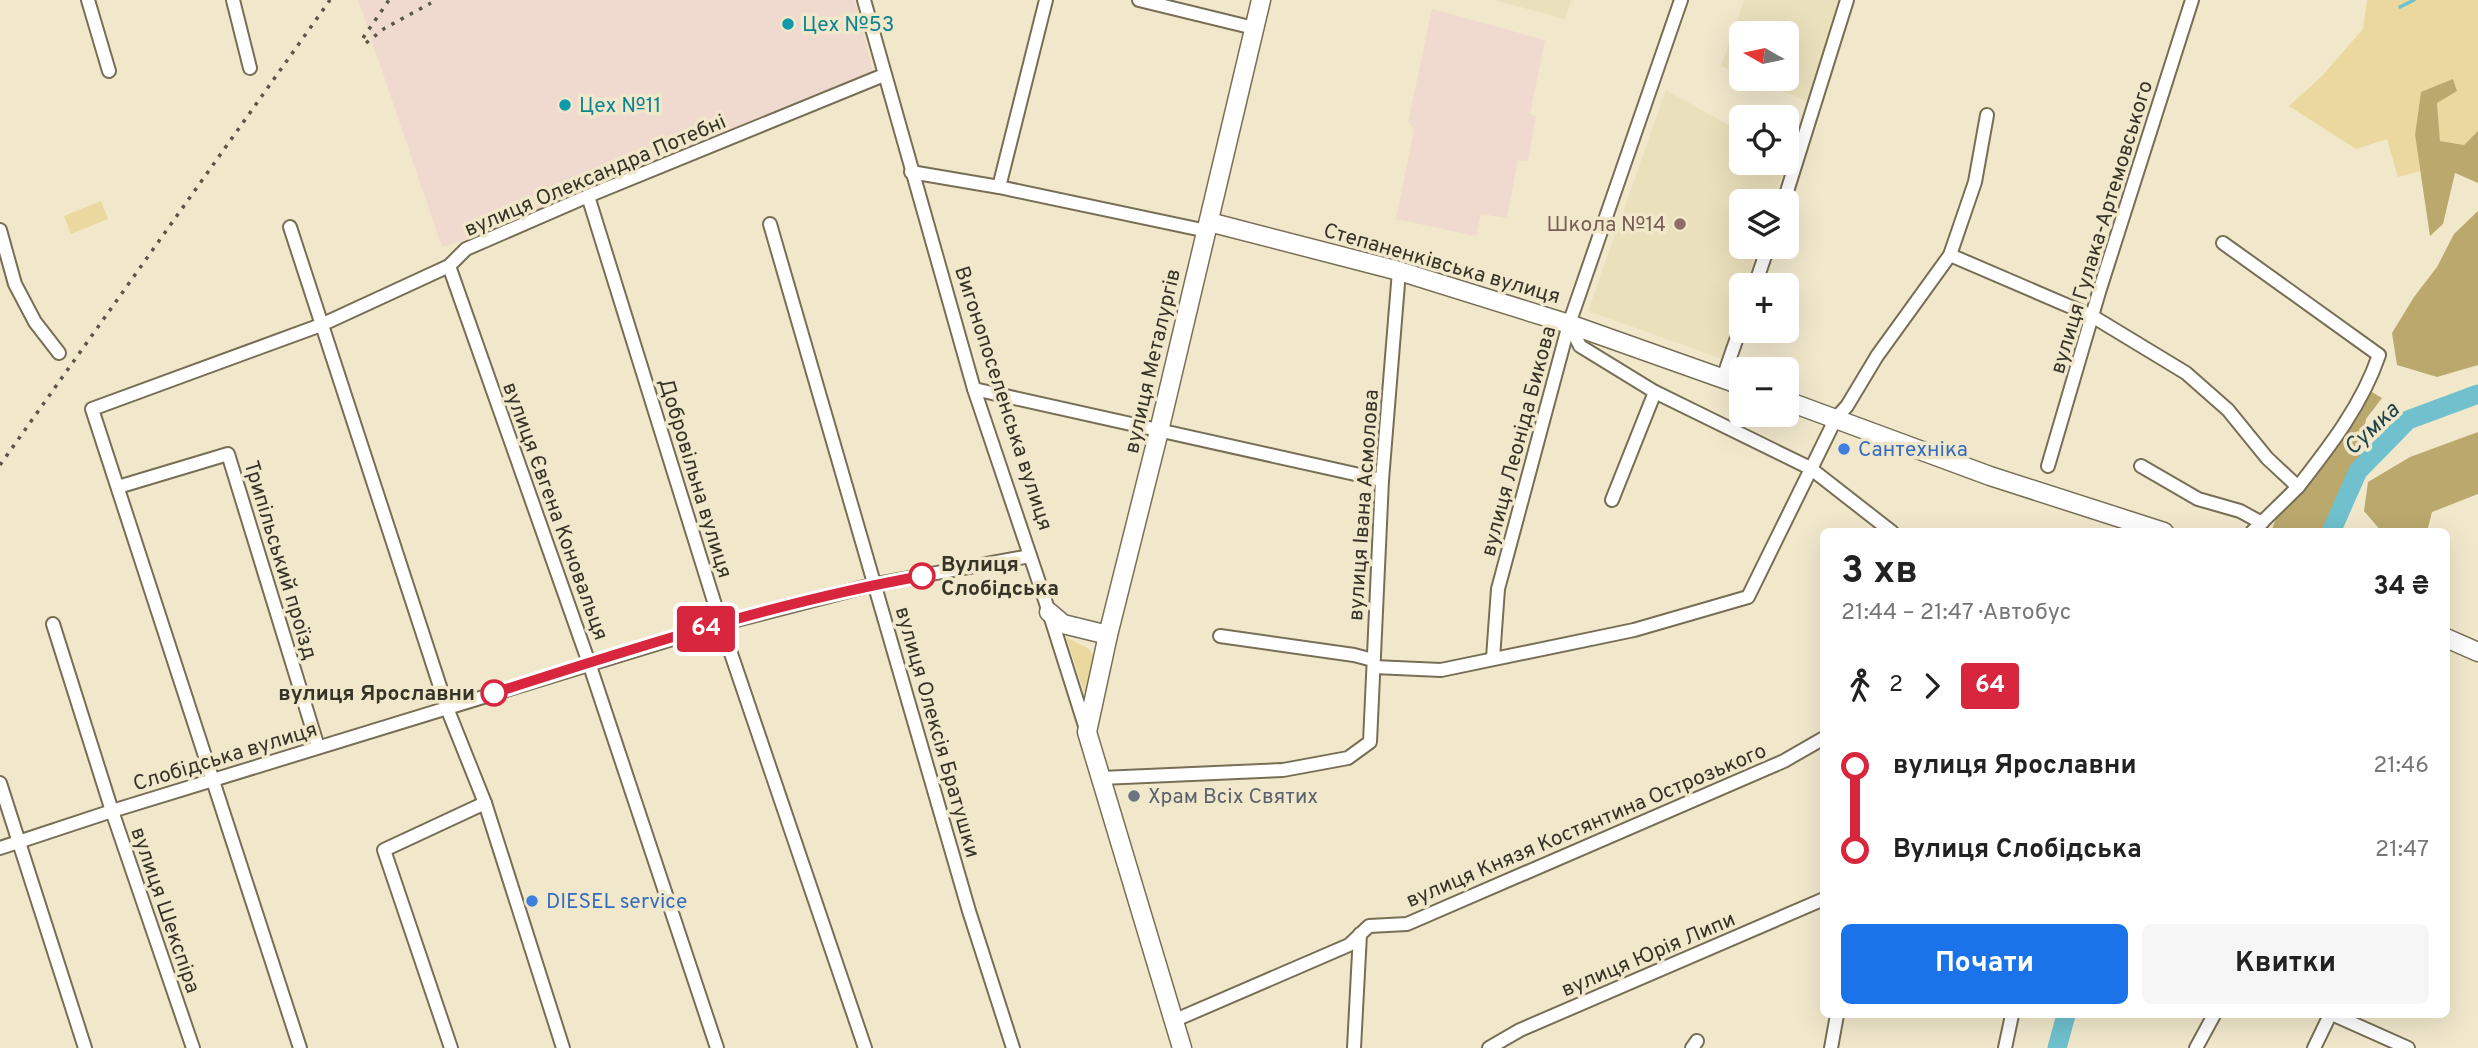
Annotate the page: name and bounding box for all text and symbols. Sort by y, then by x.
place label: Цех №53 [802,12,894,39]
marker: Цех №53 [780,16,796,32]
north arrow [1729,21,1799,91]
map controls [1729,21,1799,427]
street label: вулиця Гулака-Артемовського [2045,77,2160,377]
place label: Цех №11 [579,93,661,120]
marker: Цех №11 [557,97,573,113]
button: locate [1729,105,1799,175]
street label: вулиця Олександра Потебні [461,109,731,244]
button: layers [1729,189,1799,259]
place label: Школа №14 [1547,212,1666,239]
marker: Школа №14 [1672,216,1688,232]
street label: Степаненківська вулиця [1320,218,1563,311]
street label: Вигонопоселенська вулиця [947,263,1058,534]
street label: вулиця Металургів [1119,266,1188,456]
button: + [1729,273,1799,343]
street label: вулиця Леоніда Бикова [1476,323,1563,560]
button: − [1729,357,1799,427]
street label: Добровільна вулиця [651,375,738,582]
street label: вулиця Євгена Коновальця [495,379,614,644]
street label: вулиця Івана Асмолова [1343,388,1386,622]
water label: Сумка [2339,397,2407,463]
place label: Сантехніка [1858,437,1968,464]
marker: Сантехніка [1836,441,1852,457]
street label: Трипільський проїзд [236,458,323,663]
text: 3 хв [1841,548,1918,597]
place label: Вулиця Слобідська [941,552,1059,603]
marker: Вулиця Слобідська [909,563,935,589]
text: 34 ₴ [2373,571,2429,604]
text: 21:44 – 21:47 · Автобус [1841,599,2071,628]
street label: вулиця Олексія Братушки [888,604,985,861]
line badge: 64 [674,606,738,652]
text: 64 [691,614,721,644]
icon: walk [1841,667,1879,705]
icon: forward [1913,667,1951,705]
text: 2 [1889,671,1903,700]
text: 64 [1975,671,2005,701]
marker: вулиця Ярославни [481,680,507,706]
place label: вулиця Ярославни [278,681,475,708]
street label: Слобідська вулиця [130,717,321,798]
street label: вулиця Князя Костянтина Острозького [1402,738,1771,915]
text: вулиця Ярославни [1893,750,2137,783]
text: 21:46 [2373,752,2429,781]
place label: Храм Всіх Святих [1148,784,1318,811]
marker: Храм Всіх Святих [1126,788,1142,804]
street label: вулиця Шекспіра [124,824,206,997]
text: Вулиця Слобідська [1893,834,2142,867]
text: 21:47 [2375,836,2429,865]
place label: DIESEL service [546,889,687,916]
marker: DIESEL service [524,893,540,909]
street label: вулиця Юрія Липи [1558,907,1740,1004]
button: Почати [1841,924,2128,1004]
button: Квитки [2142,924,2429,1004]

